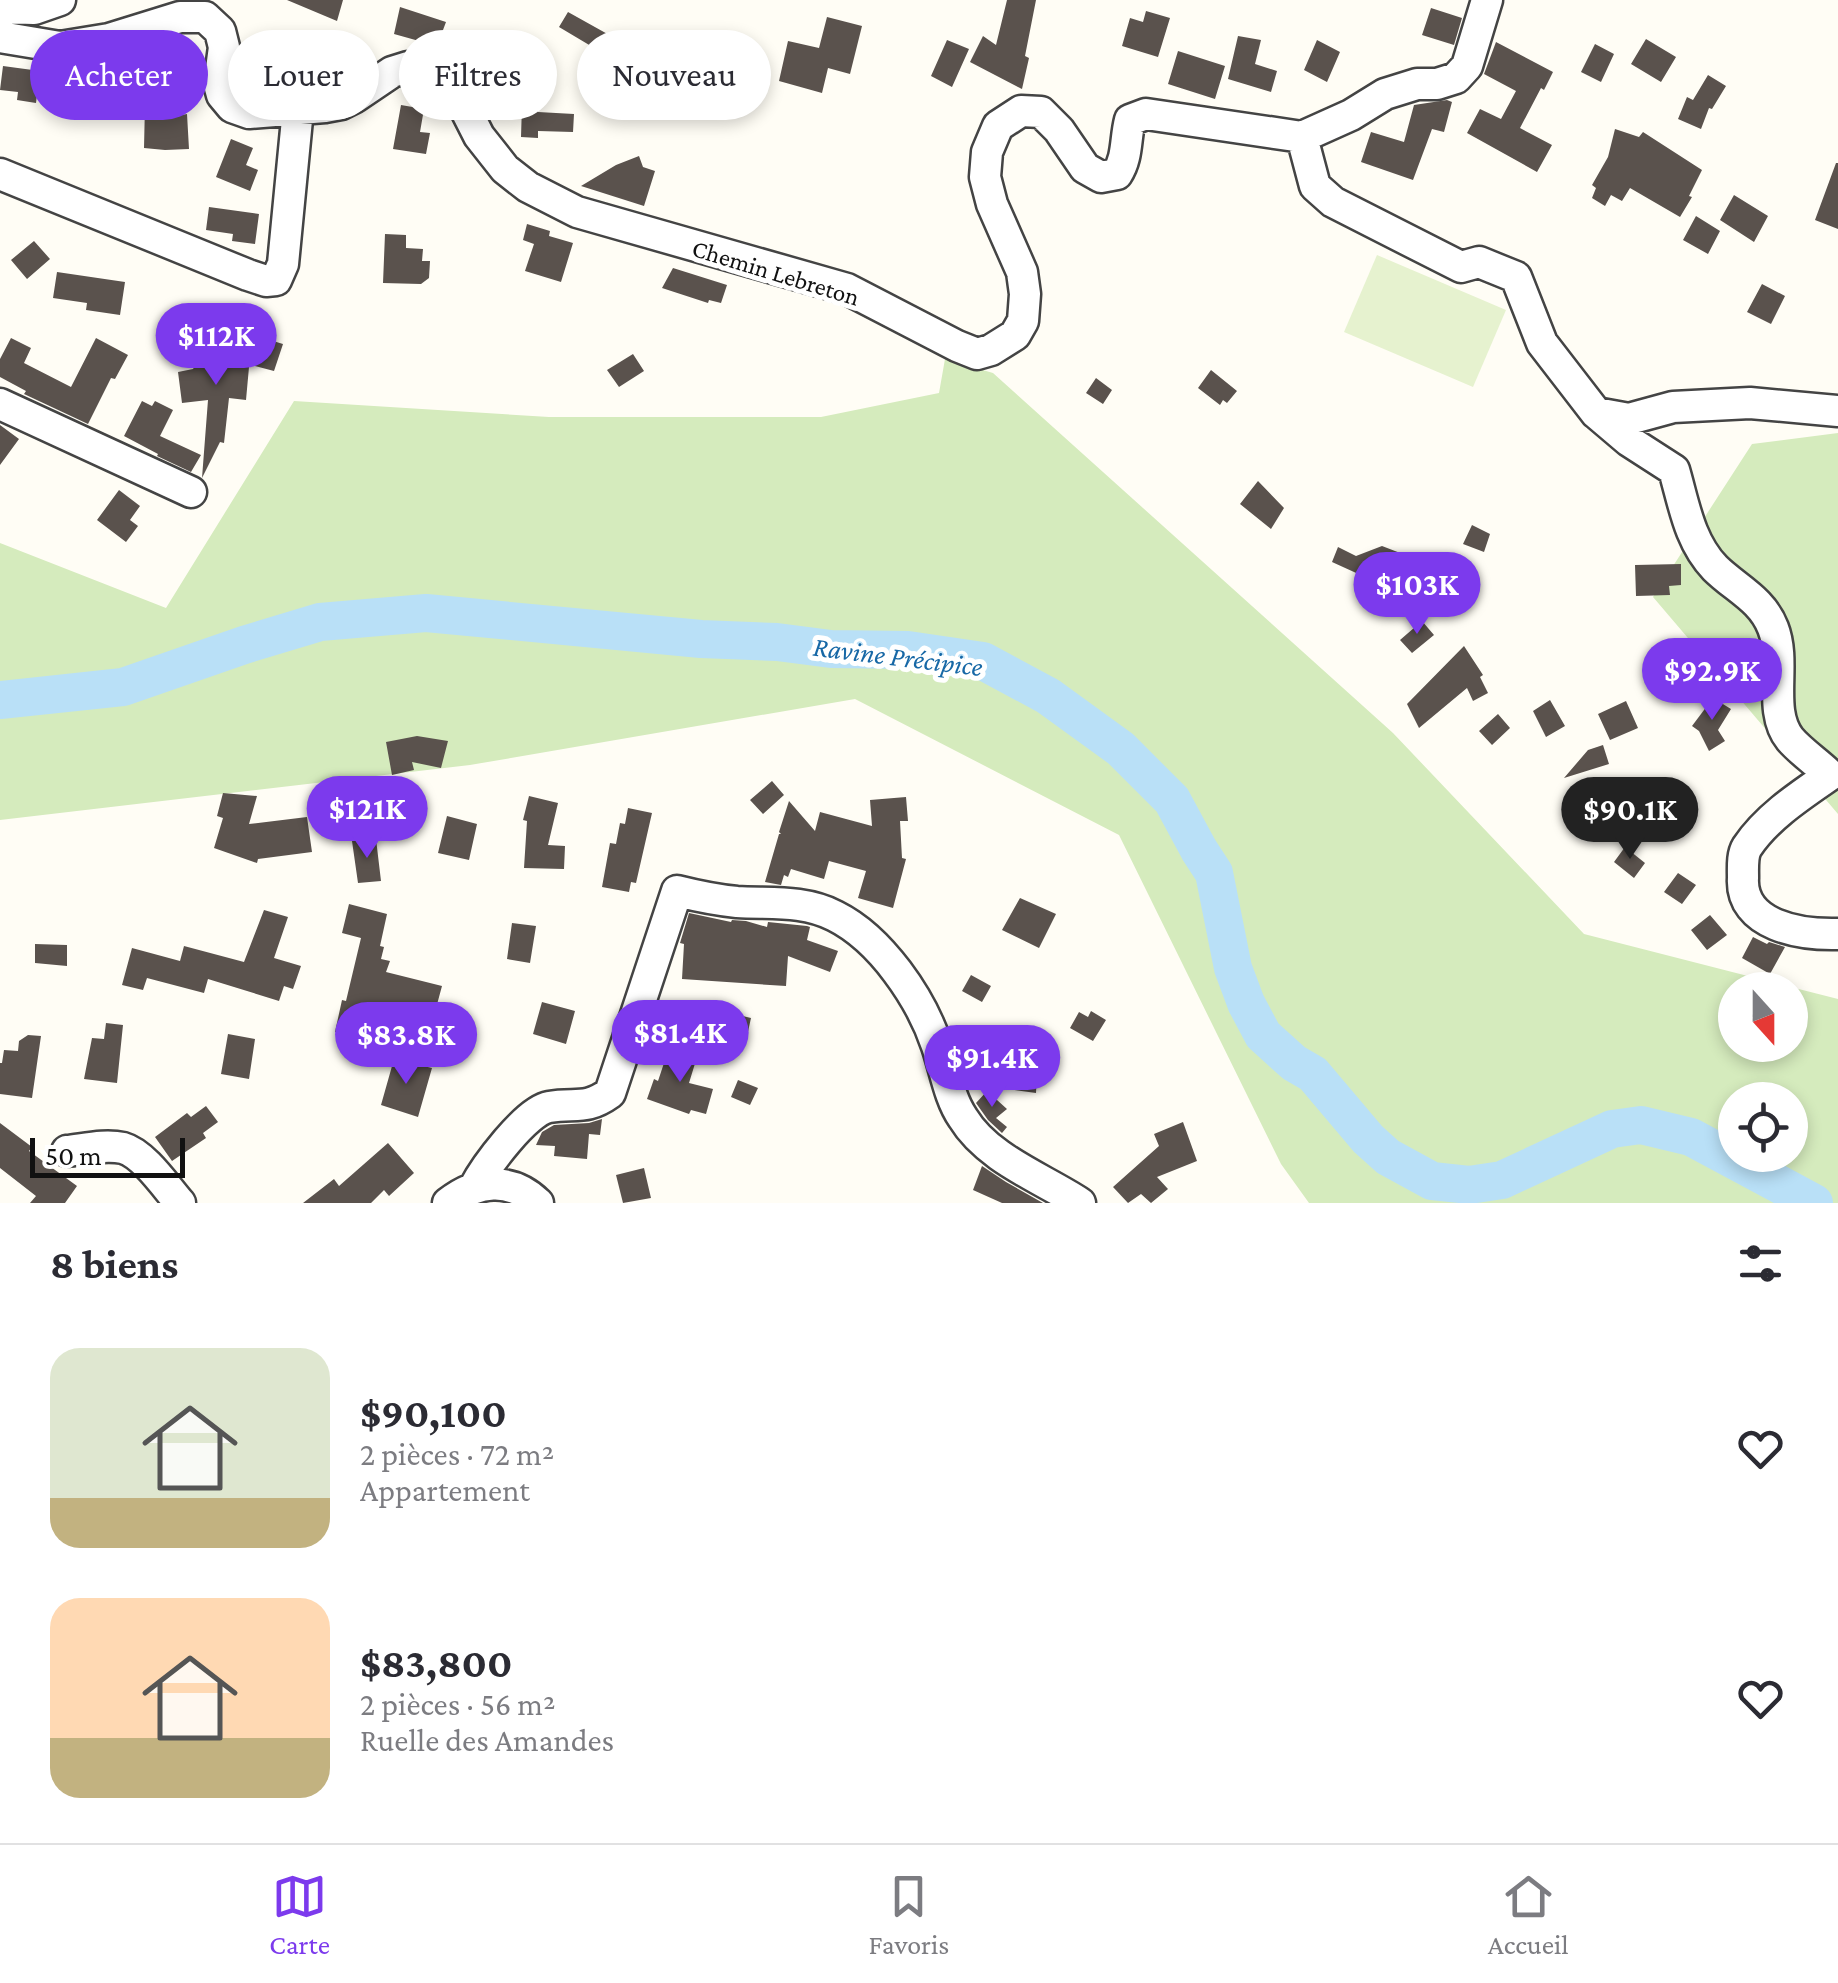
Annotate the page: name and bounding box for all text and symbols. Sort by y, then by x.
chip: Acheter [30,30,208,120]
chip: Louer [228,30,379,120]
chip: Filtres [399,30,557,120]
chip: Nouveau [577,30,771,120]
street label: Chemin Lebreton [689,234,863,311]
pin: $112K [146,303,286,388]
text: $112K [178,317,254,353]
pin: $103K [1347,552,1487,637]
text: $103K [1375,566,1459,602]
water label: Ravine Précipice [811,631,985,682]
pin: $92.9K [1631,638,1793,723]
text: $92.9K [1664,652,1760,688]
pin: $121K [297,776,437,861]
pin: $90.1K [1549,777,1711,862]
text: $121K [329,790,405,826]
text: $90.1K [1583,791,1677,827]
north arrow [1718,972,1808,1062]
map controls [1718,972,1808,1172]
pin: $81.4K [599,1000,761,1085]
pin: $83.8K [325,1002,487,1087]
text: $81.4K [634,1014,726,1050]
text: $83.8K [357,1016,455,1052]
pin: $91.4K [911,1025,1073,1110]
text: $91.4K [946,1039,1038,1075]
button: locate [1718,1082,1808,1172]
scale bar [30,1133,185,1178]
text: 50 m [45,1140,102,1171]
icon: filters [1733,1236,1788,1291]
text: 8 biens [50,1240,178,1287]
icon: home [130,1388,250,1508]
text: $90,100 [360,1389,507,1436]
icon: heart [1733,1421,1788,1476]
text: 2 pièces · 72 m² [360,1436,554,1472]
text: Appartement [360,1472,530,1508]
icon: home [130,1638,250,1758]
text: $83,800 [360,1639,513,1686]
icon: heart [1733,1671,1788,1726]
text: 2 pièces · 56 m² [360,1686,555,1722]
text: Ruelle des Amandes [360,1722,614,1758]
tab: Carte [269,1869,330,1960]
tab: Favoris [868,1869,949,1960]
tab: Accueil [1488,1869,1569,1960]

